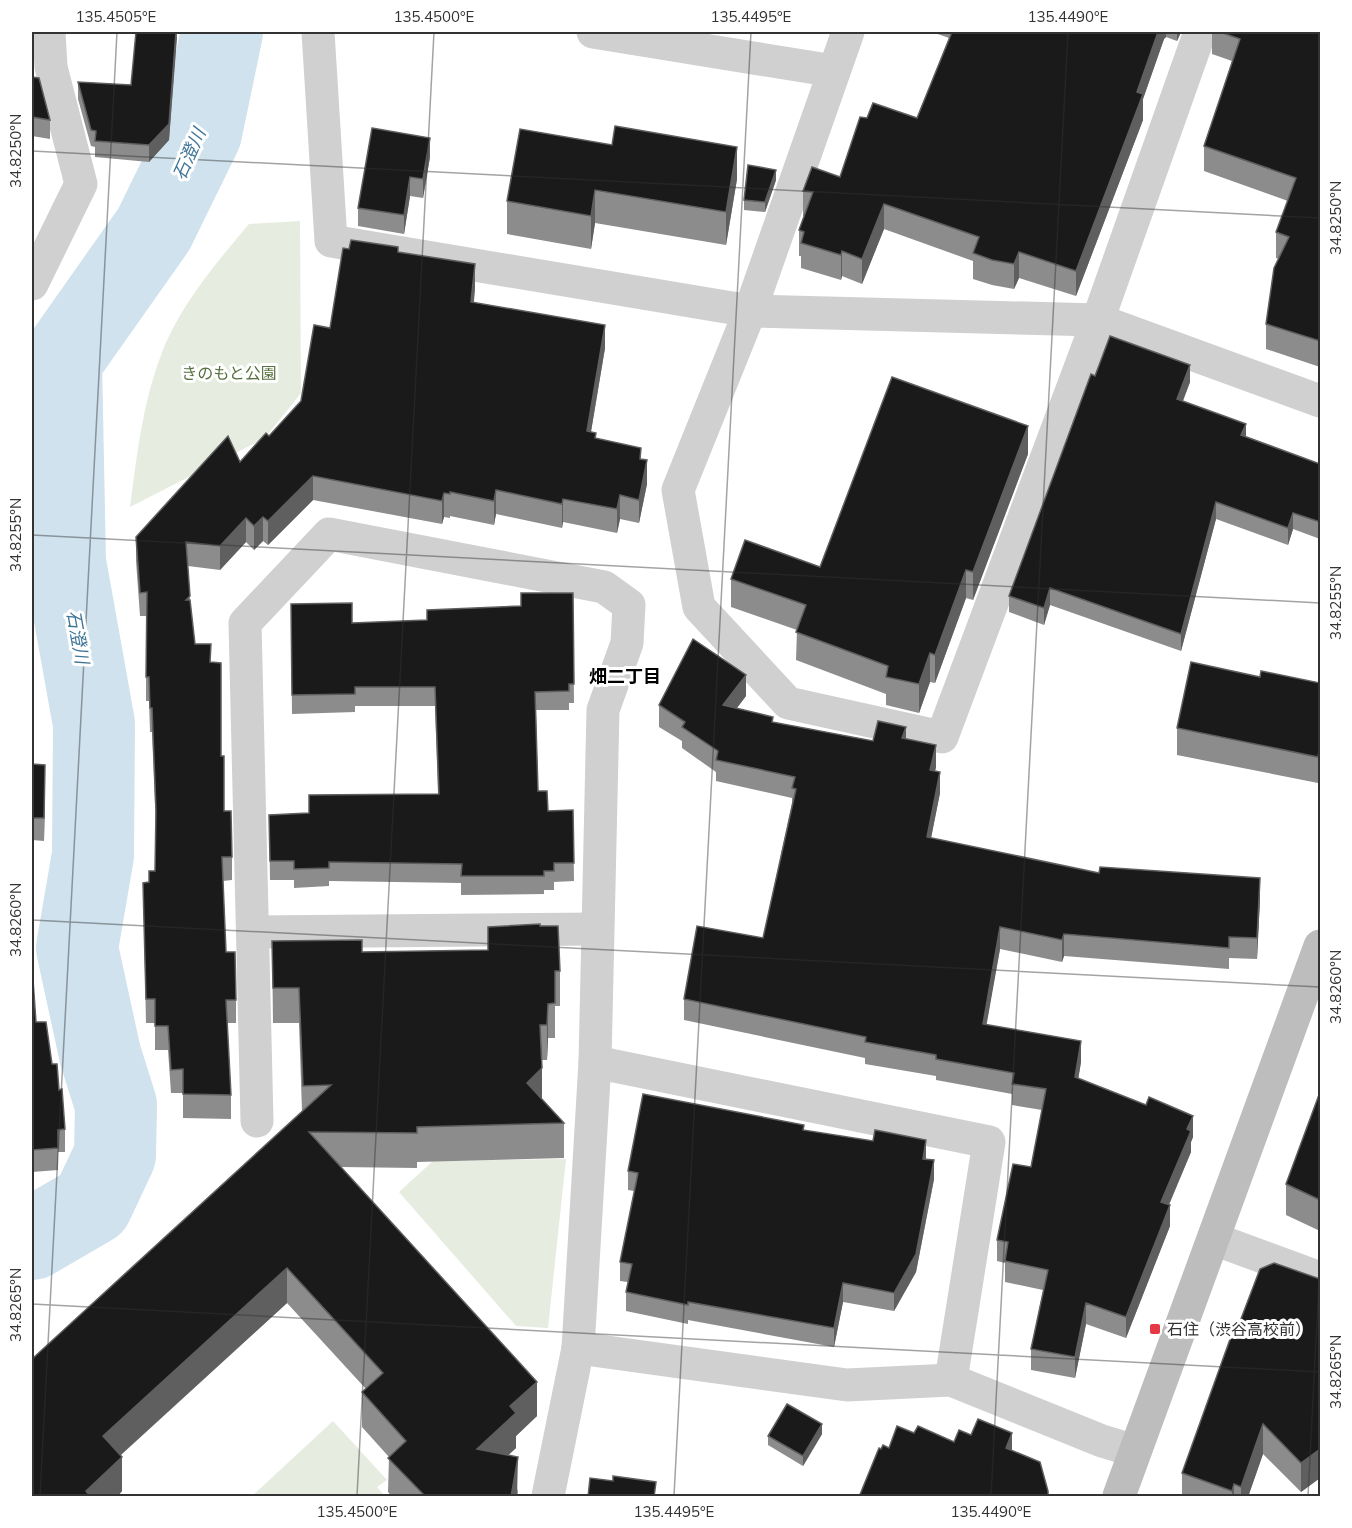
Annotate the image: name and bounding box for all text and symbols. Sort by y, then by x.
text: 135.4505°E [76,7,157,26]
text: 135.4500°E [394,7,475,26]
text: 135.4495°E [711,7,792,26]
text: 135.4490°E [1028,7,1109,26]
text: 34.8250°N [6,114,25,188]
water label: 石澄川 [168,123,211,183]
text: 34.8250°N [1326,181,1345,255]
park label: きのもと公園 [181,363,277,383]
text: 34.8255°N [6,498,25,572]
text: 34.8255°N [1326,566,1345,640]
water label: 石澄川 [62,608,94,668]
district label: 畑二丁目 [589,665,661,688]
text: 34.8260°N [6,883,25,957]
text: 34.8260°N [1326,950,1345,1024]
text: 34.8265°N [6,1268,25,1342]
place label: 石住（渋谷高校前） [1167,1319,1311,1339]
marker: 石住（渋谷高校前） [1148,1322,1162,1336]
text: 34.8265°N [1326,1335,1345,1409]
text: 135.4500°E [317,1502,398,1521]
text: 135.4495°E [634,1502,715,1521]
text: 135.4490°E [951,1502,1032,1521]

